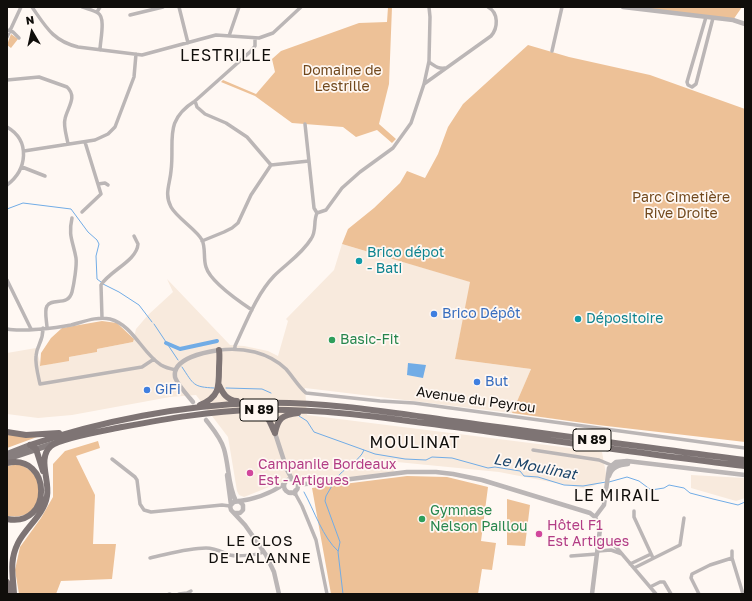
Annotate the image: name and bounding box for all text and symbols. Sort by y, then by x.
north arrow [12,12,52,52]
text: N [25,13,35,27]
district label: LESTRILLE [180,46,272,66]
park label: Domaine de Lestrille [302,63,382,96]
park label: Parc Cimetière Rive Droite [632,190,730,222]
place label: Brico dépot - Bati [367,245,444,278]
marker: Brico dépot - Bati [354,256,364,266]
place label: Brico Dépôt [442,306,521,322]
marker: Brico Dépôt [429,309,439,319]
place label: Dépositoire [586,311,663,327]
marker: Dépositoire [573,314,583,324]
place label: Basic-Fit [340,332,399,348]
marker: Basic-Fit [327,335,337,345]
place label: But [485,374,508,390]
marker: But [472,377,482,387]
place label: GiFi [155,382,181,398]
street label: Avenue du Peyrou [415,383,537,417]
marker: GiFi [142,385,152,395]
road number: N 89 [240,399,278,421]
road number: N 89 [573,429,611,451]
district label: MOULINAT [370,433,460,453]
water label: Le Moulinat [492,450,578,484]
place label: Campanile Bordeaux Est - Artigues [258,457,397,490]
marker: Campanile Bordeaux Est - Artigues [245,468,255,478]
district label: LE MIRAIL [574,486,660,506]
place label: Gymnase Nelson Paillou [430,503,528,536]
marker: Gymnase Nelson Paillou [417,514,427,524]
place label: Hôtel F1 Est Artigues [547,518,629,550]
marker: Hôtel F1 Est Artigues [534,529,544,539]
district label: LE CLOS DE LALANNE [208,532,312,567]

